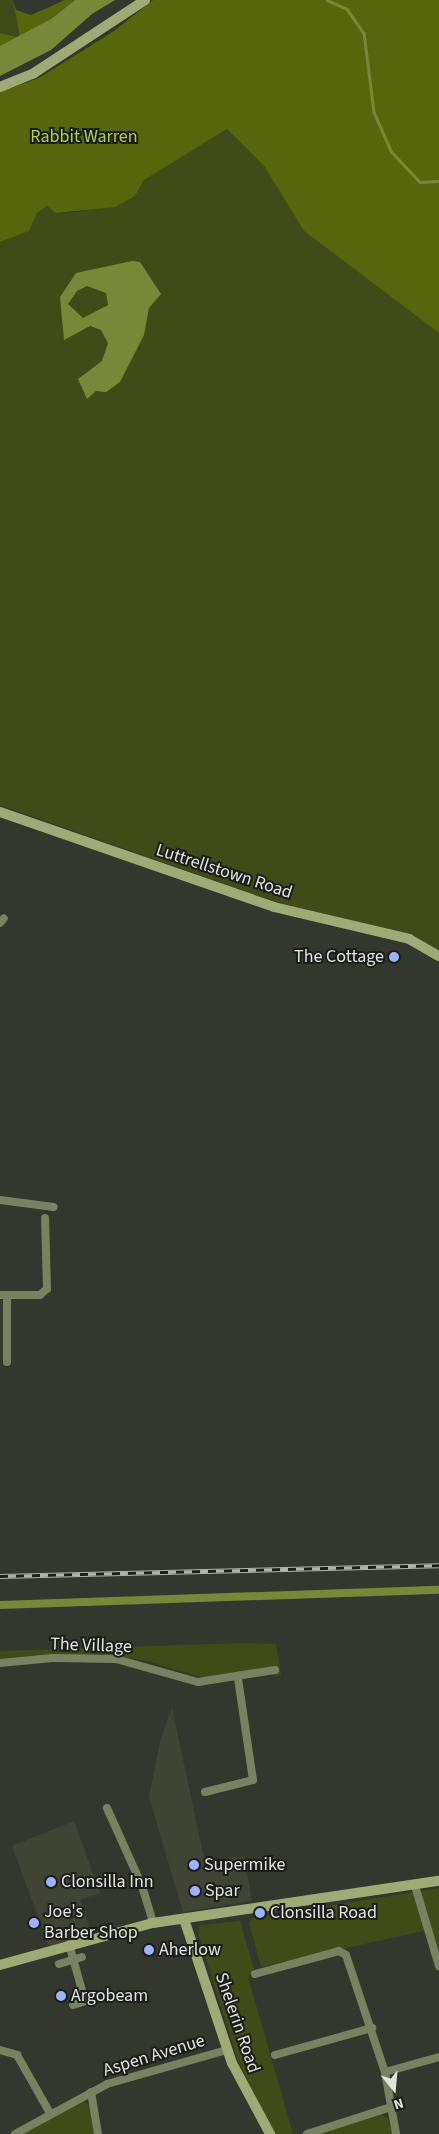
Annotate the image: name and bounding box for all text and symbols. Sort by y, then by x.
park label: Rabbit Warren [30,126,138,148]
street label: Luttrellstown Road [153,840,295,904]
place label: The Cottage [294,946,384,968]
marker: The Cottage [388,951,400,963]
street label: The Village [50,1634,132,1658]
place label: Supermike [204,1854,285,1876]
marker: Supermike [188,1859,200,1871]
place label: Clonsilla Inn [61,1871,154,1893]
marker: Clonsilla Inn [45,1876,57,1888]
place label: Spar [205,1880,240,1902]
marker: Spar [189,1885,201,1897]
place label: Joe's Barber Shop [44,1902,138,1945]
place label: Clonsilla Road [270,1902,377,1924]
marker: Clonsilla Road [254,1907,266,1919]
marker: Joe's Barber Shop [28,1917,40,1929]
place label: Aherlow [159,1939,221,1961]
marker: Aherlow [143,1944,155,1956]
street label: Shelerin Road [210,1970,264,2076]
place label: Argobeam [71,1985,148,2007]
marker: Argobeam [55,1990,67,2002]
street label: Aspen Avenue [100,2030,208,2082]
north arrow [369,2064,419,2114]
text: N [391,2092,406,2114]

